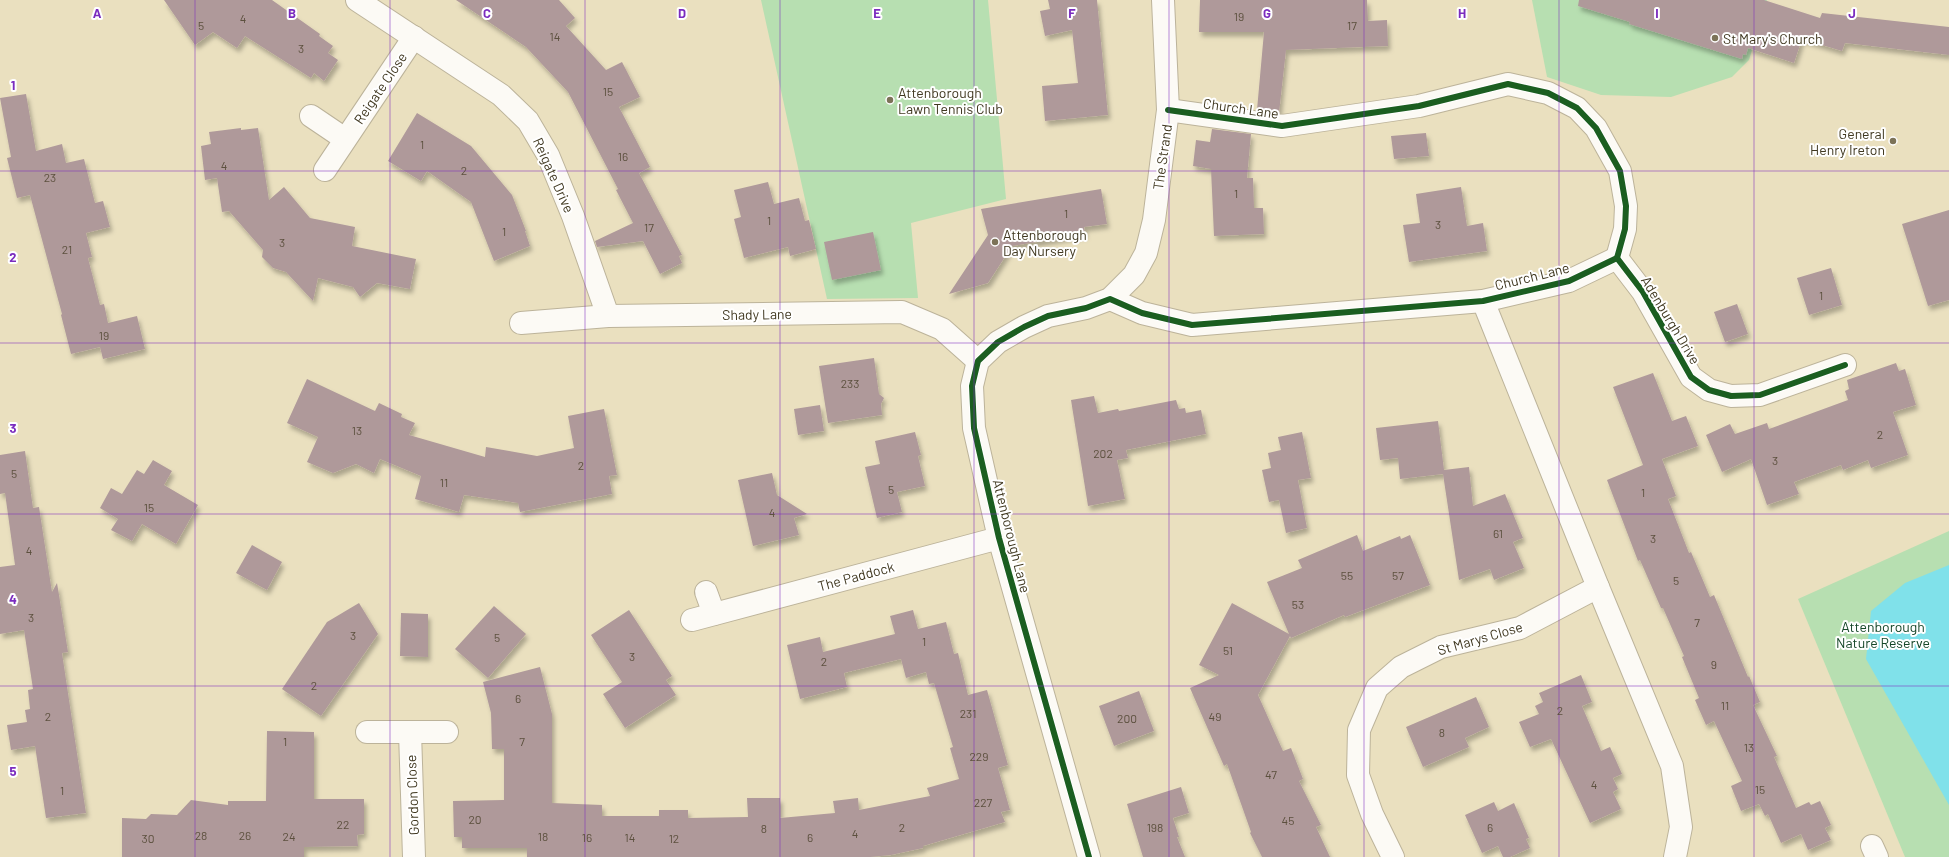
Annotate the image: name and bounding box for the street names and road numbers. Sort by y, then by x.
street label: Reigate Close [350,49,410,127]
street label: Church Lane [1202,94,1280,122]
street label: The Strand [1149,123,1175,191]
street label: Reigate Drive [530,135,578,215]
street label: Church Lane [1493,259,1571,293]
street label: Adenburgh Drive [1638,273,1704,367]
street label: Shady Lane [722,305,792,323]
street label: Attenborough Lane [990,477,1034,595]
street label: The Paddock [816,558,896,594]
street label: St Marys Close [1435,618,1525,658]
street label: Gordon Close [402,755,422,835]

